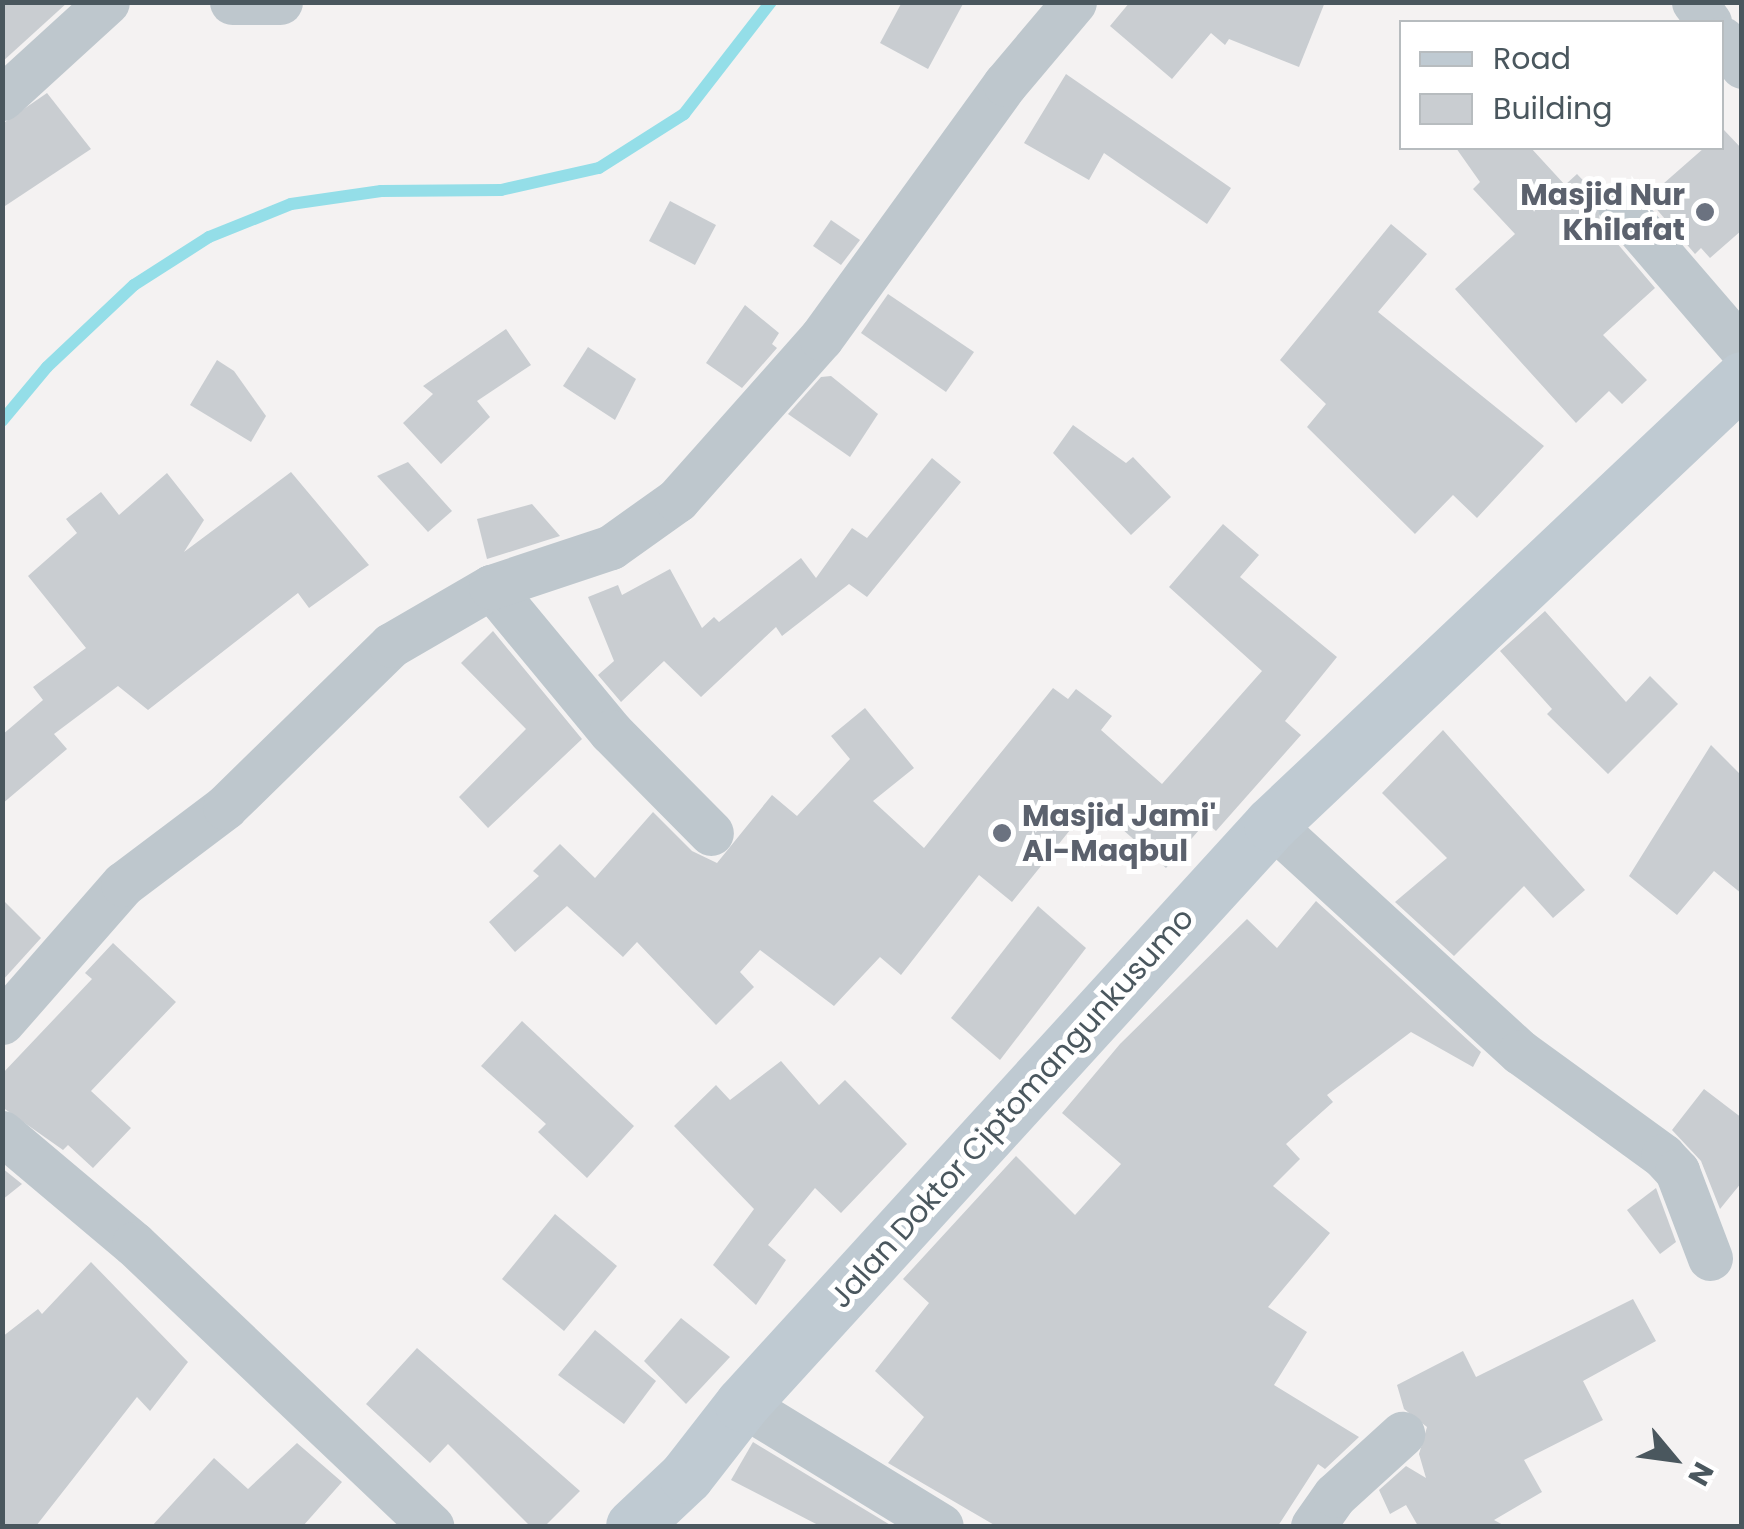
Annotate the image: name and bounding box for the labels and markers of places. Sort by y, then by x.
place label: Masjid Nur Khilafat [1520,177,1685,248]
marker: Masjid Nur Khilafat [1694,201,1716,223]
place label: Masjid Jami' Al-Maqbul [1022,798,1216,868]
marker: Masjid Jami' Al-Maqbul [991,822,1013,844]

